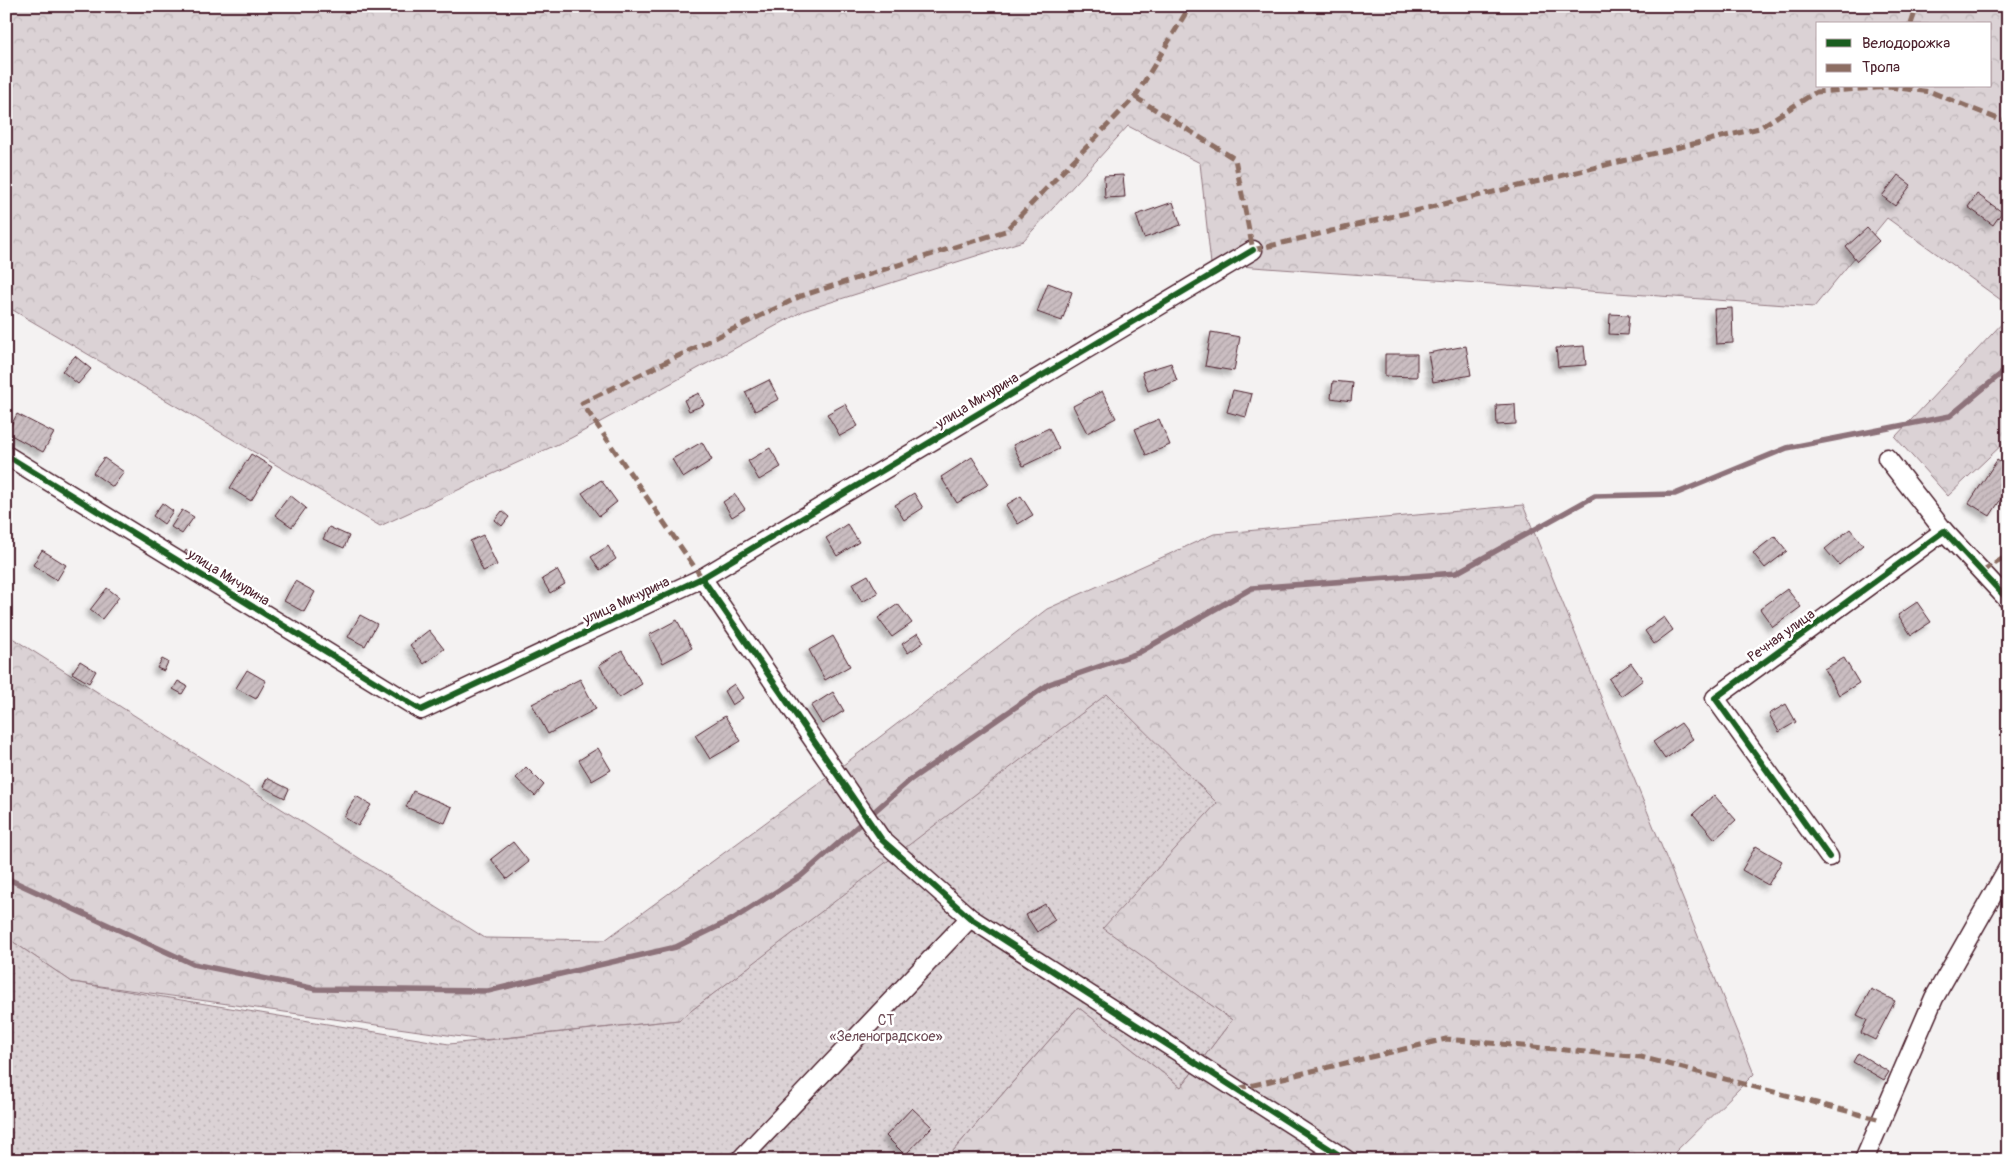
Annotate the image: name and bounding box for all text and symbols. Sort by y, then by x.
legend [1816,22,1992,88]
text: Велодорожка [1862,34,1950,53]
text: Тропа [1862,58,1900,77]
street label: улица Мичурина [932,369,1022,432]
street label: улица Мичурина [184,545,273,609]
street label: улица Мичурина [579,573,672,628]
street label: Речная улица [1744,605,1818,665]
park label: СТ «Зеленоградское» [829,1012,943,1045]

